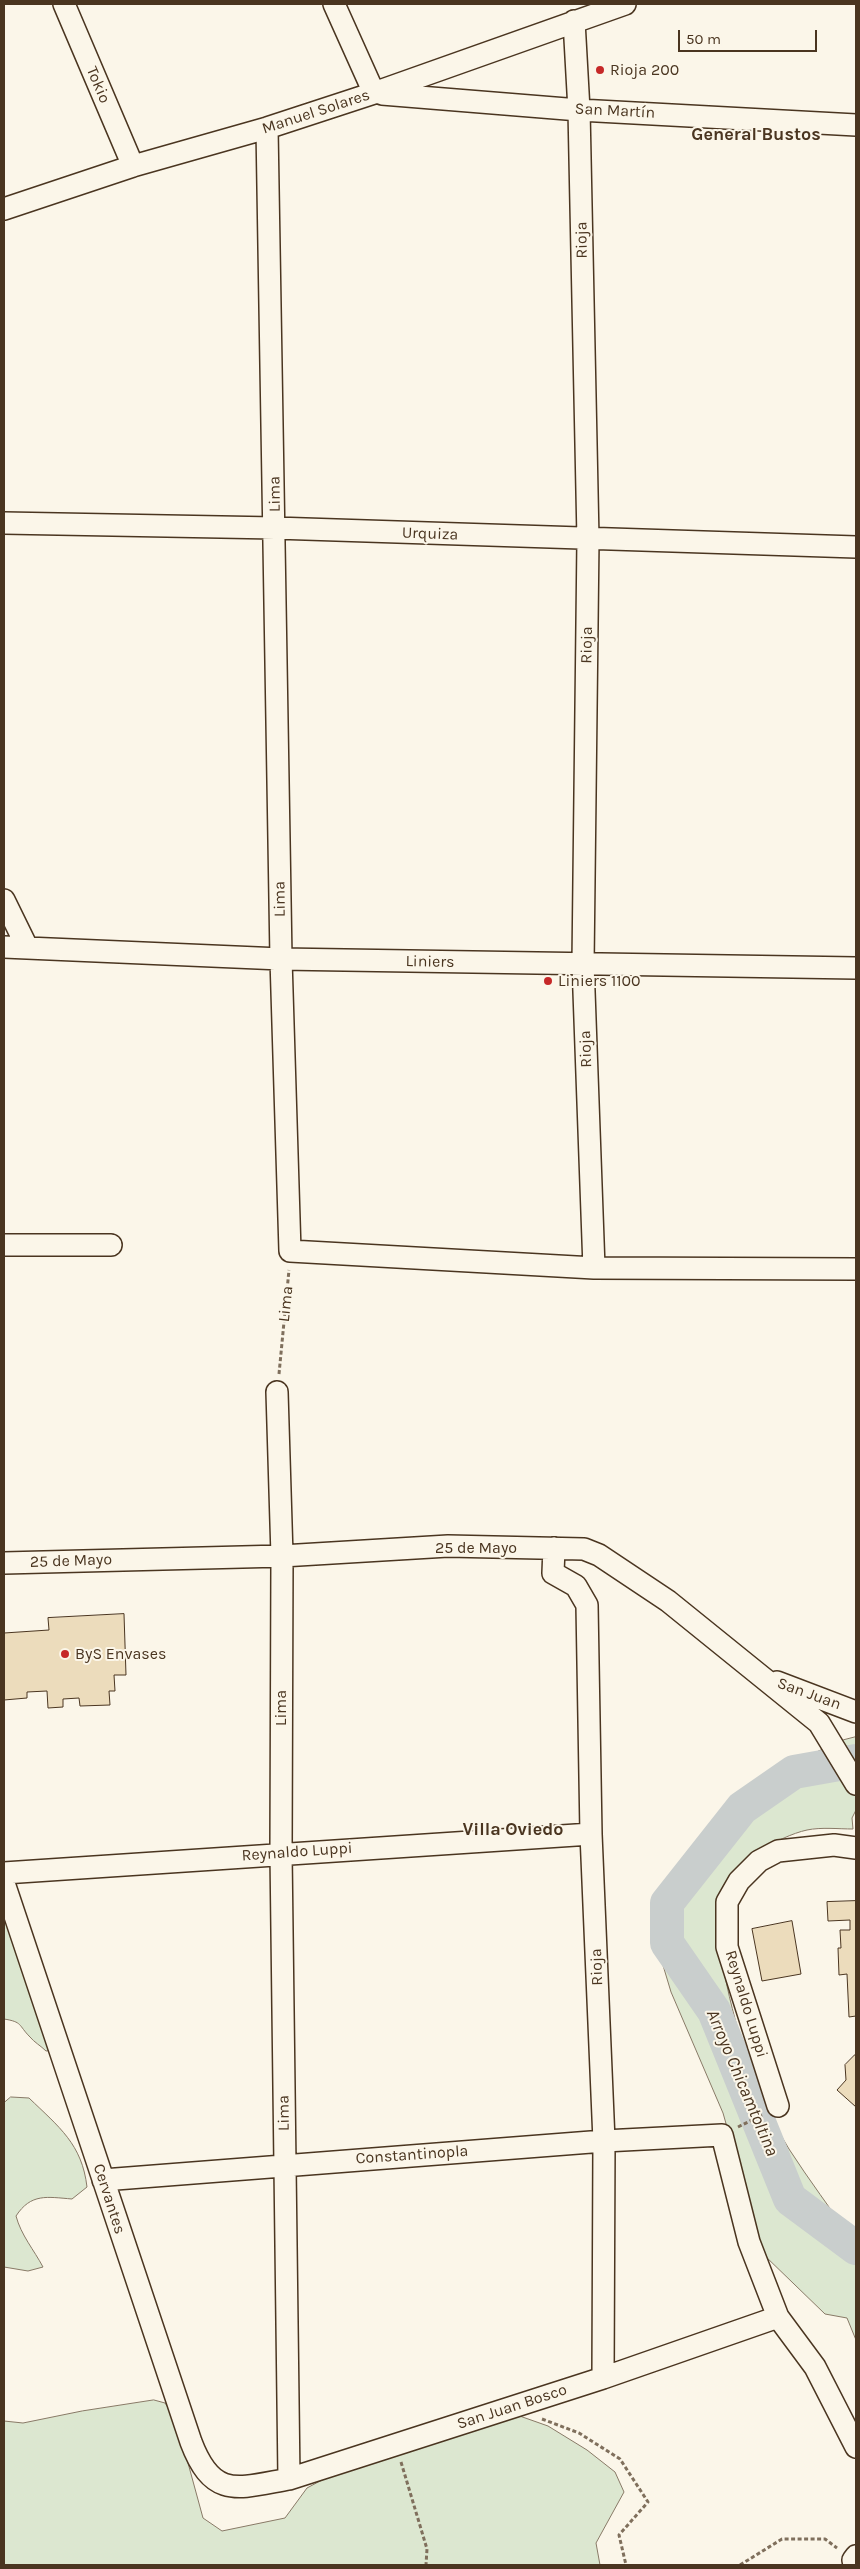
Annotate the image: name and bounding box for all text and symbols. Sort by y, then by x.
scale bar [680,20,819,52]
text: 50 m [686,30,721,48]
place label: Rioja 200 [610,60,679,80]
street label: Tokio [82,64,114,106]
marker: Rioja 200 [594,64,606,76]
street label: Manuel Solares [260,86,372,138]
street label: San Martín [574,99,656,123]
district label: General Bustos [691,124,821,146]
street label: Rioja [572,221,592,259]
street label: Lima [265,476,285,512]
street label: Urquiza [401,523,459,545]
street label: Rioja [577,626,597,664]
street label: Lima [270,881,290,917]
street label: Liniers [405,952,455,972]
place label: Liniers 1100 [558,971,640,991]
marker: Liniers 1100 [542,975,554,987]
street label: Rioja [576,1030,596,1068]
street label: Lima [275,1285,297,1323]
street label: 25 de Mayo [435,1538,517,1558]
street label: 25 de Mayo [30,1550,112,1572]
place label: ByS Envases [75,1644,166,1664]
marker: ByS Envases [59,1648,71,1660]
street label: San Juan [774,1674,844,1714]
street label: Lima [271,1690,291,1726]
district label: Villa Oviedo [462,1819,564,1841]
street label: Reynaldo Luppi [241,1839,353,1865]
street label: Rioja [587,1948,607,1986]
street label: Reynaldo Luppi [721,1948,771,2060]
water label: Arroyo Chicamtoltina [701,2006,783,2160]
street label: Lima [274,2095,294,2131]
street label: Constantinopla [355,2141,469,2169]
street label: Cervantes [89,2161,129,2237]
street label: San Juan Bosco [455,2380,569,2434]

